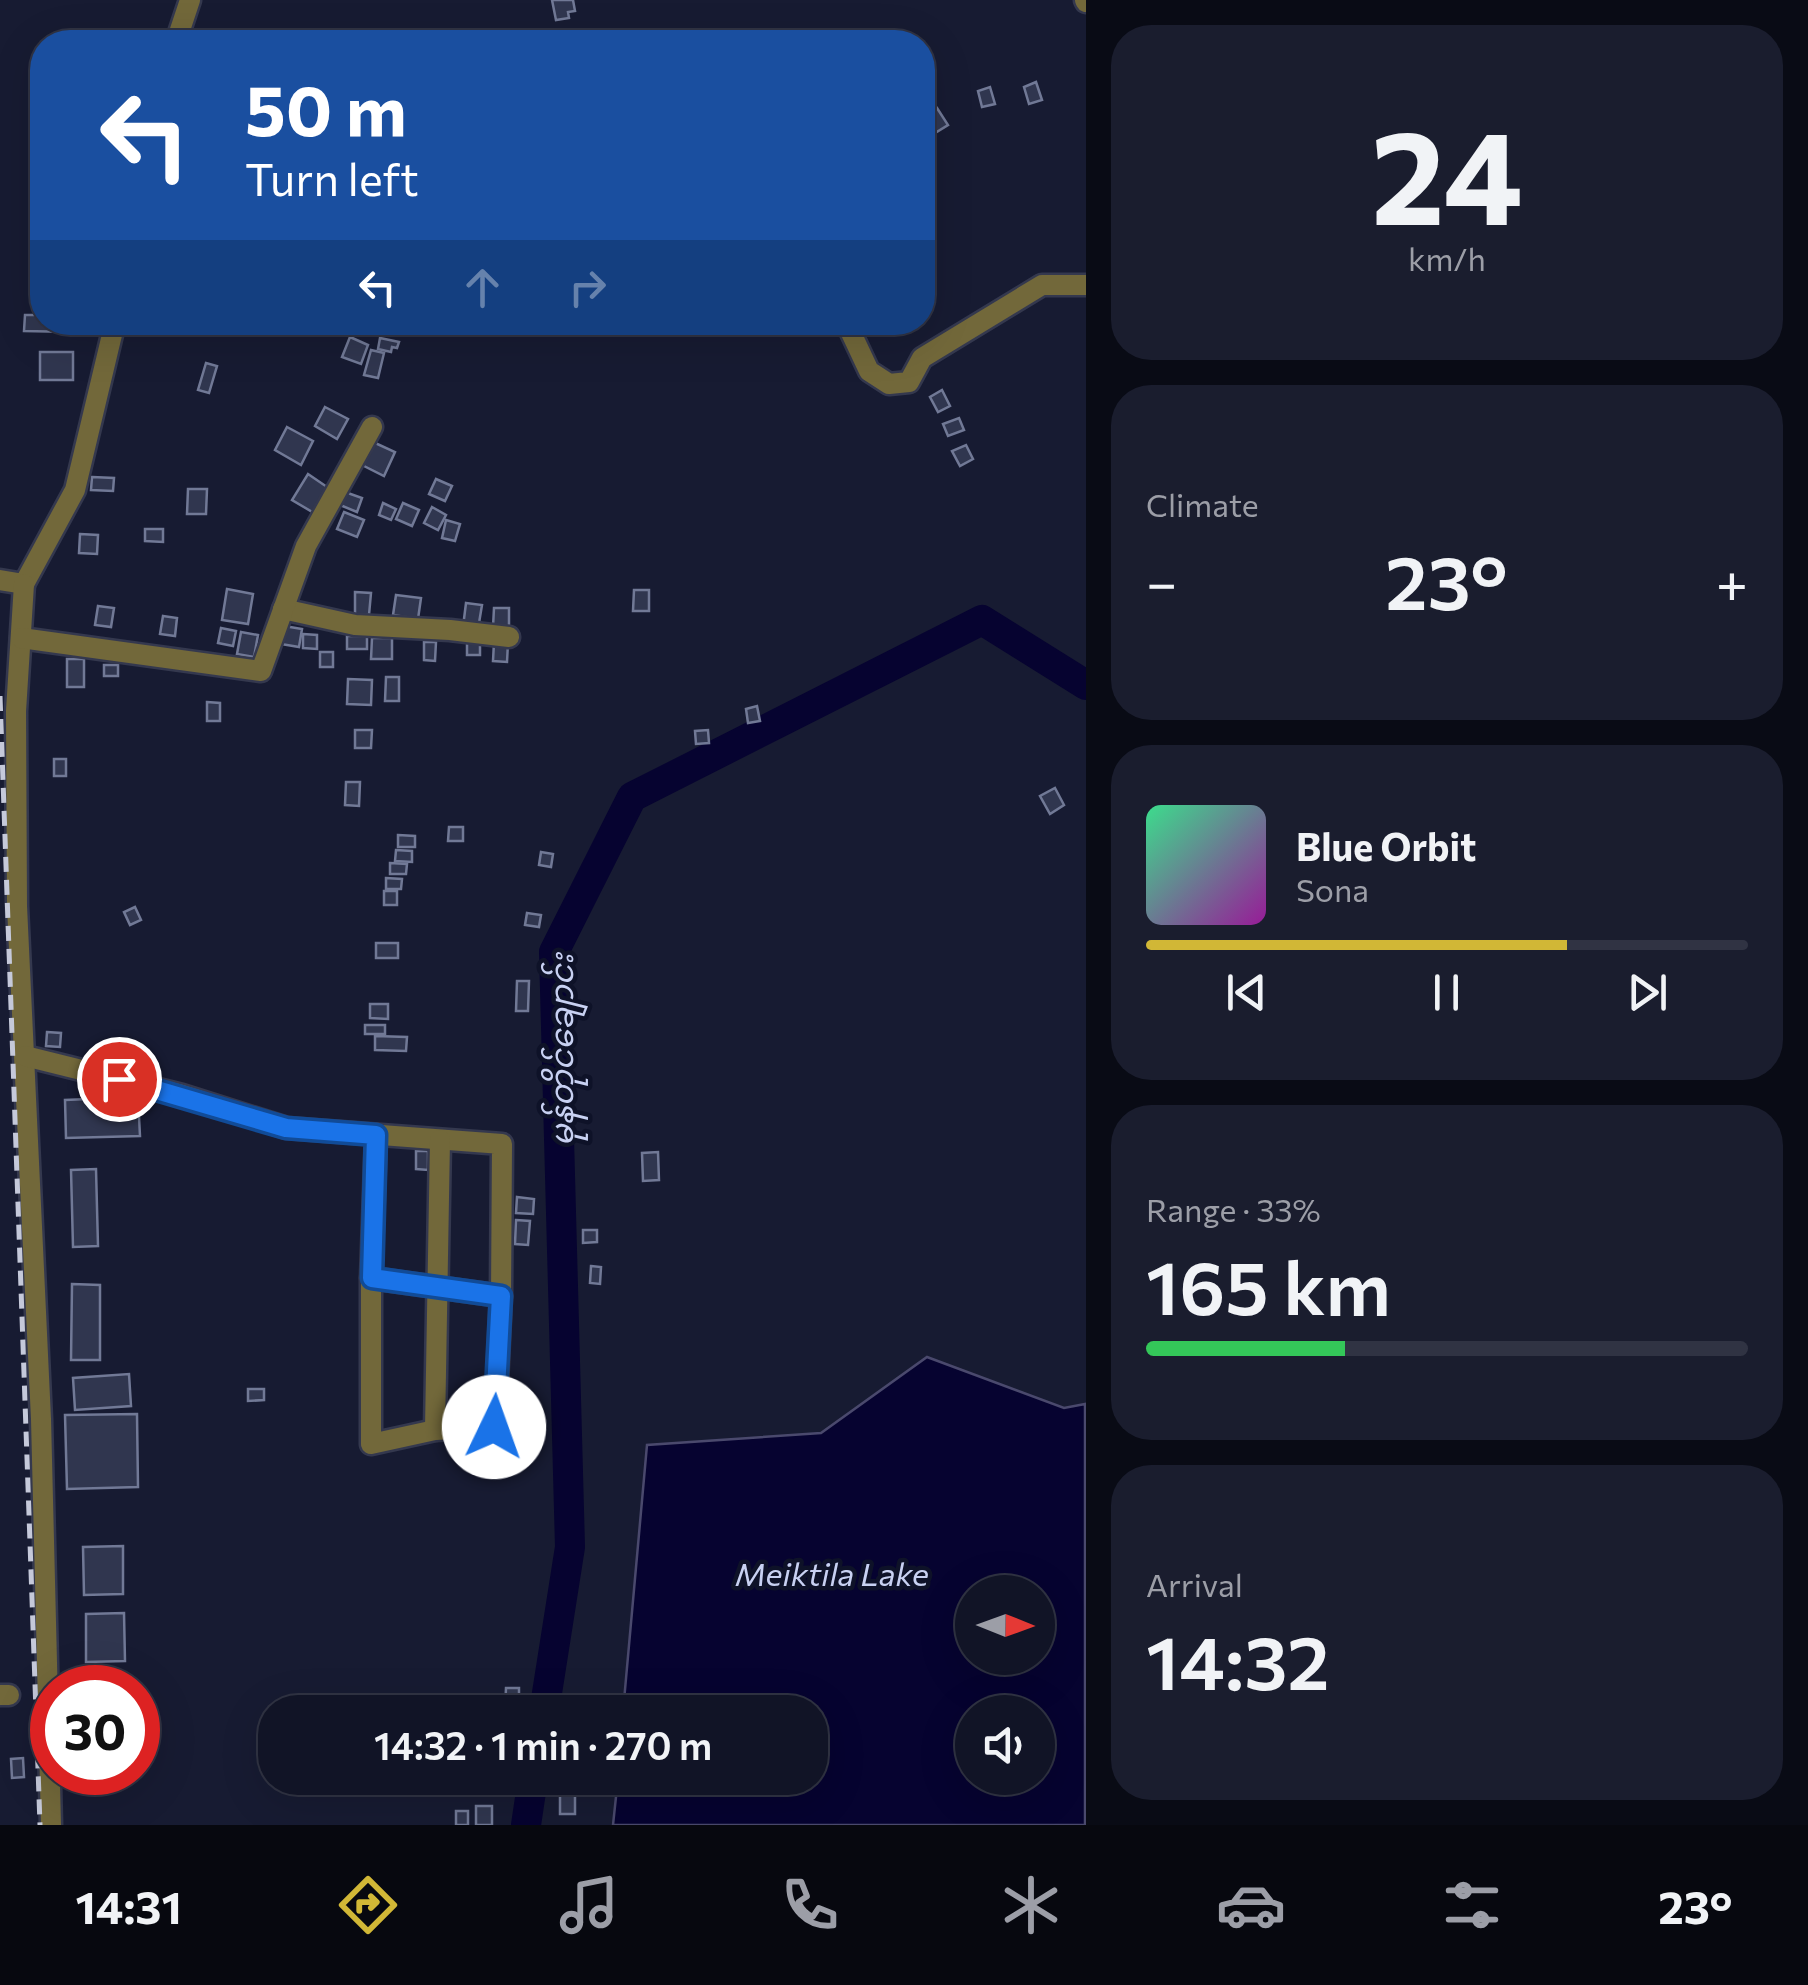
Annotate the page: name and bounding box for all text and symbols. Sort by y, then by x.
text: 50 m [245,65,407,150]
icon: left [80,70,210,200]
text: 24 [1371,93,1523,252]
text: Turn left [245,150,419,205]
text: km/h [1408,238,1486,278]
icon: left [350,260,405,315]
icon: ahead [455,260,510,315]
icon: right [560,260,615,315]
text: Climate [1146,484,1259,524]
text: 23° [1385,534,1508,625]
text: − [1146,547,1177,614]
text: + [1716,547,1748,614]
text: Blue Orbit [1296,822,1476,869]
text: Sona [1296,869,1369,909]
water label: မုန်တိုင်ချောင်း [540,952,588,1146]
icon: previous [1219,965,1274,1020]
icon: pause [1419,965,1474,1020]
icon: next [1620,965,1675,1020]
pin [77,1037,162,1122]
icon: arrive [92,1052,147,1107]
text: Range · 33% [1146,1189,1321,1229]
text: 165 km [1146,1239,1391,1330]
position arrow [442,1375,546,1479]
water label: Meiktila Lake [735,1553,929,1593]
text: Arrival [1146,1564,1243,1604]
north arrow [955,1575,1055,1675]
map controls [955,1575,1055,1795]
text: 14:32 [1146,1614,1329,1705]
speed limit sign: 30 [30,1665,160,1795]
button: sound [955,1695,1055,1795]
text: 14:32 · 1 min · 270 m [374,1721,712,1768]
icon: directions [333,1870,403,1940]
icon: music [554,1870,624,1940]
icon: phone [775,1870,845,1940]
icon: climate [996,1870,1066,1940]
icon: car [1216,1870,1286,1940]
icon: filters [1437,1870,1507,1940]
text: 14:31 [75,1878,182,1933]
text: 23° [1658,1878,1733,1933]

